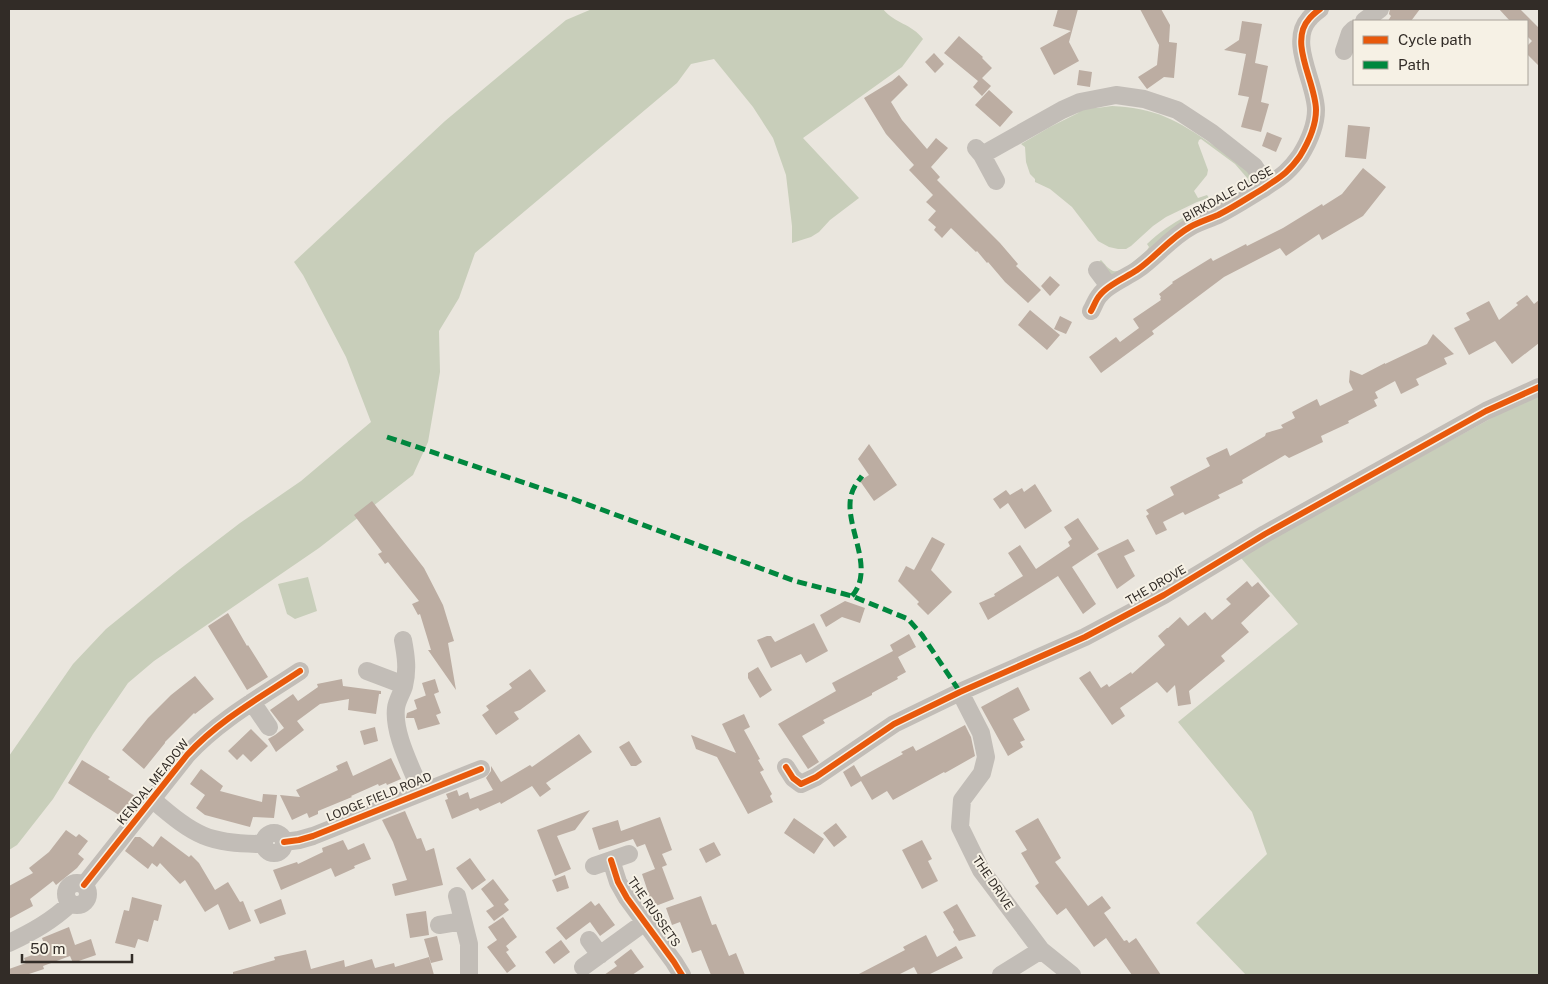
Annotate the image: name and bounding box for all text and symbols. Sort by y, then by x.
legend [1353,20,1528,85]
text: Cycle path [1398,31,1472,48]
text: Path [1398,56,1430,73]
street label: BIRKDALE CLOSE [1181,163,1275,225]
street label: THE DROVE [1123,562,1189,608]
street label: KENDAL MEADOW [114,736,192,828]
street label: LODGE FIELD ROAD [324,769,434,825]
street label: THE DRIVE [970,853,1016,913]
street label: THE RUSSETS [625,874,683,950]
scale bar [22,932,132,964]
text: 50 m [30,940,65,957]

